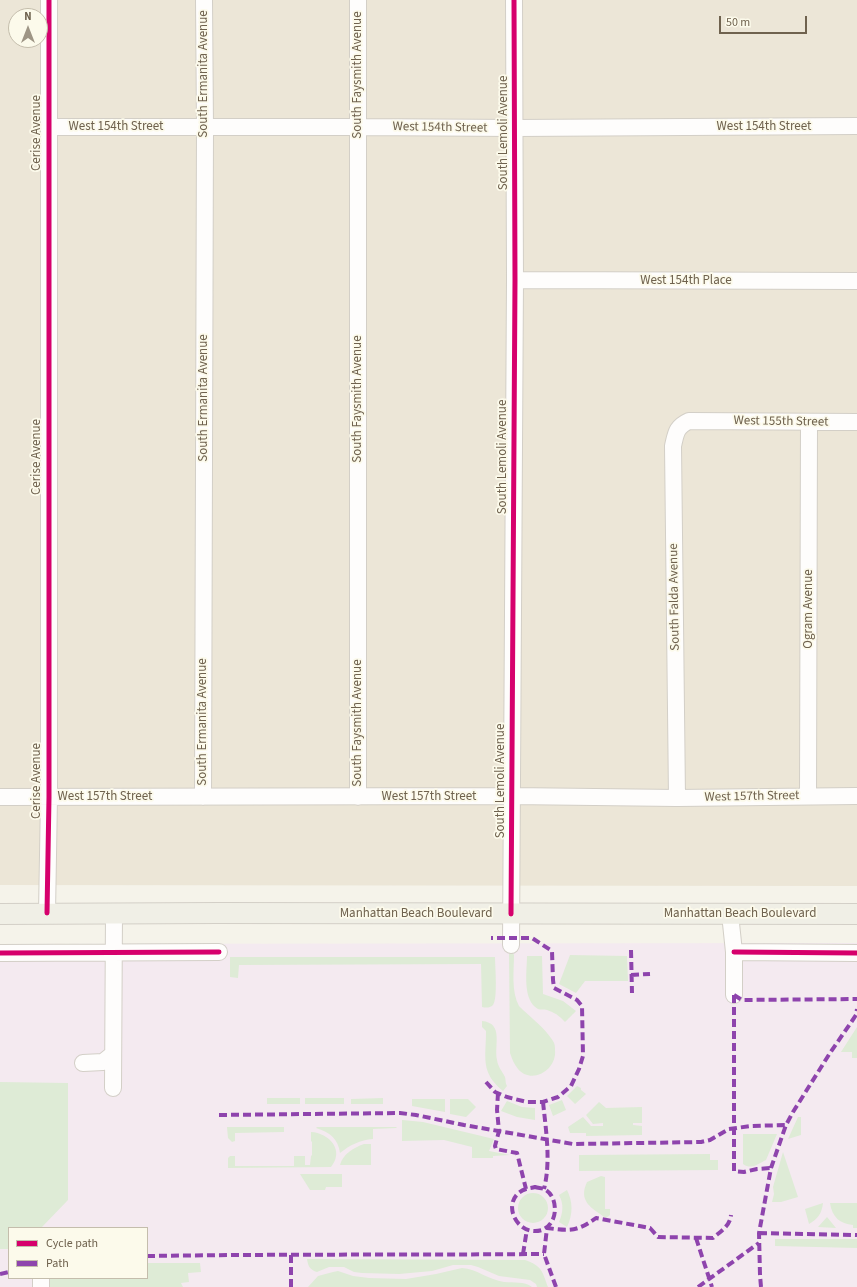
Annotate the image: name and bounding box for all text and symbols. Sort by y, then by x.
north arrow [8,8,48,48]
scale bar [721,8,809,34]
text: N [24,9,32,24]
street label: South Ermanita Avenue [196,10,212,138]
street label: South Faysmith Avenue [350,11,366,139]
text: 50 m [726,14,750,31]
street label: South Lemoli Avenue [496,76,512,190]
street label: Cerise Avenue [29,95,45,171]
street label: West 154th Street [69,119,163,135]
street label: West 154th Street [392,119,488,137]
street label: West 154th Street [717,119,811,135]
street label: West 154th Place [640,273,732,289]
street label: South Ermanita Avenue [196,334,212,462]
street label: South Faysmith Avenue [350,335,366,463]
street label: South Lemoli Avenue [495,400,511,514]
street label: West 155th Street [733,413,829,431]
street label: Cerise Avenue [29,419,45,495]
street label: South Falda Avenue [666,543,684,651]
street label: Ogram Avenue [801,569,817,649]
street label: South Ermanita Avenue [195,658,211,786]
street label: South Faysmith Avenue [350,659,366,787]
street label: South Lemoli Avenue [493,724,509,838]
street label: Cerise Avenue [29,743,45,819]
street label: West 157th Street [704,788,800,806]
street label: West 157th Street [58,789,152,805]
street label: West 157th Street [382,789,476,805]
street label: Manhattan Beach Boulevard [340,906,492,922]
street label: Manhattan Beach Boulevard [664,906,816,922]
legend [8,1227,148,1279]
text: Cycle path [46,1235,98,1252]
text: Path [46,1255,69,1272]

